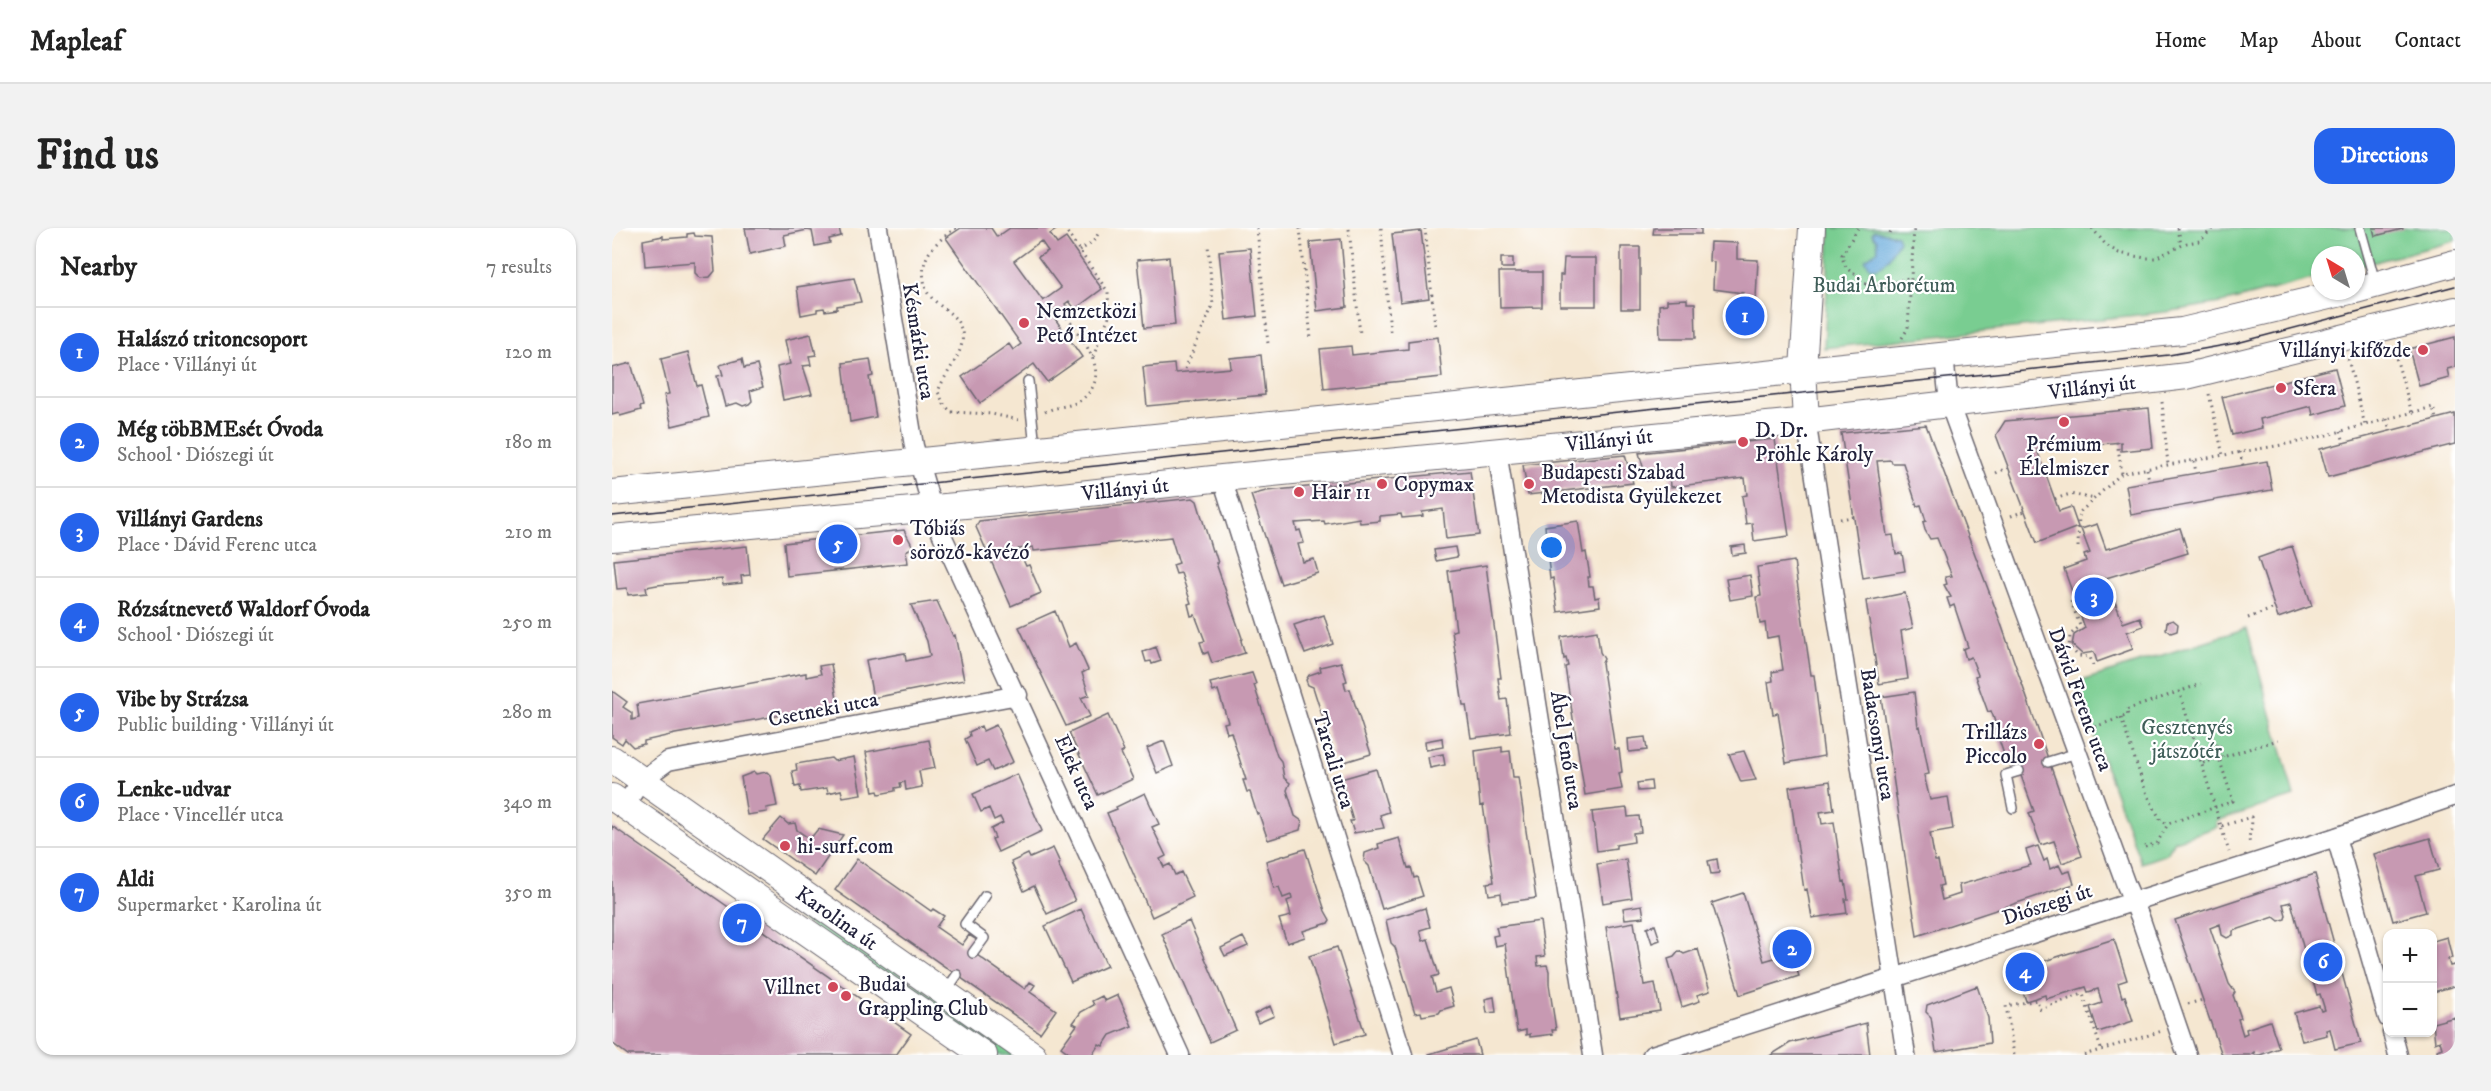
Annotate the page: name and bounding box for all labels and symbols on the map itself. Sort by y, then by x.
north arrow [2311,246,2365,300]
park label: Budai Arborétum [1812,273,1956,299]
street label: Késmárki utca [896,281,940,401]
pin: 1 [1726,294,1764,338]
place label: Nemzetközi Pető Intézet [1036,299,1138,349]
marker: Nemzetközi Pető Intézet [1017,316,1031,330]
place label: Villányi kifőzde [2278,338,2411,364]
marker: Villányi kifőzde [2416,343,2430,357]
street label: Villányi út [2046,370,2137,406]
place label: Sfera [2293,376,2336,402]
marker: Sfera [2274,381,2288,395]
marker: Prémium Élelmiszer [2057,415,2071,429]
place label: D. Dr. Pröhle Károly [1755,418,1874,468]
street label: Villányi út [1563,423,1654,459]
place label: Prémium Élelmiszer [2019,432,2109,482]
marker: D. Dr. Pröhle Károly [1736,435,1750,449]
place label: Budapesti Szabad Metodista Gyülekezet [1541,460,1722,510]
street label: Villányi út [1079,472,1170,508]
place label: Copymax [1394,472,1474,498]
marker: Copymax [1375,477,1389,491]
marker: Budapesti Szabad Metodista Gyülekezet [1522,477,1536,491]
place label: Hair 11 [1311,480,1371,506]
marker: Hair 11 [1292,485,1306,499]
place label: Tóbiás söröző-kávézó [910,516,1029,566]
pin: 5 [818,522,858,566]
marker: Tóbiás söröző-kávézó [891,533,905,547]
your location [1537,533,1566,562]
pin: 3 [2074,574,2114,620]
street label: Dávid Ferenc utca [2042,624,2118,775]
street label: Badacsonyi utca [1854,666,1900,802]
street label: Csetneki utca [766,687,880,733]
street label: Ábel Jenő utca [1544,689,1590,811]
street label: Tarcali utca [1306,709,1360,812]
park label: Gesztenyés játszótér [2141,715,2233,765]
place label: Trillázs Piccolo [1962,720,2027,770]
street label: Elek utca [1048,731,1104,814]
marker: Trillázs Piccolo [2032,737,2046,751]
place label: hi-surf.com [797,834,894,860]
marker: hi-surf.com [778,839,792,853]
street label: Diószegi út [1999,878,2096,932]
street label: Karolina út [790,881,883,957]
pin: 7 [722,900,762,946]
pin: 2 [1772,926,1812,972]
pin: 6 [2304,940,2342,984]
pin: 4 [2006,950,2044,994]
place label: Budai Grappling Club [858,972,988,1022]
place label: Villnet [763,975,821,1001]
marker: Villnet [826,980,840,994]
marker: Budai Grappling Club [839,989,853,1003]

